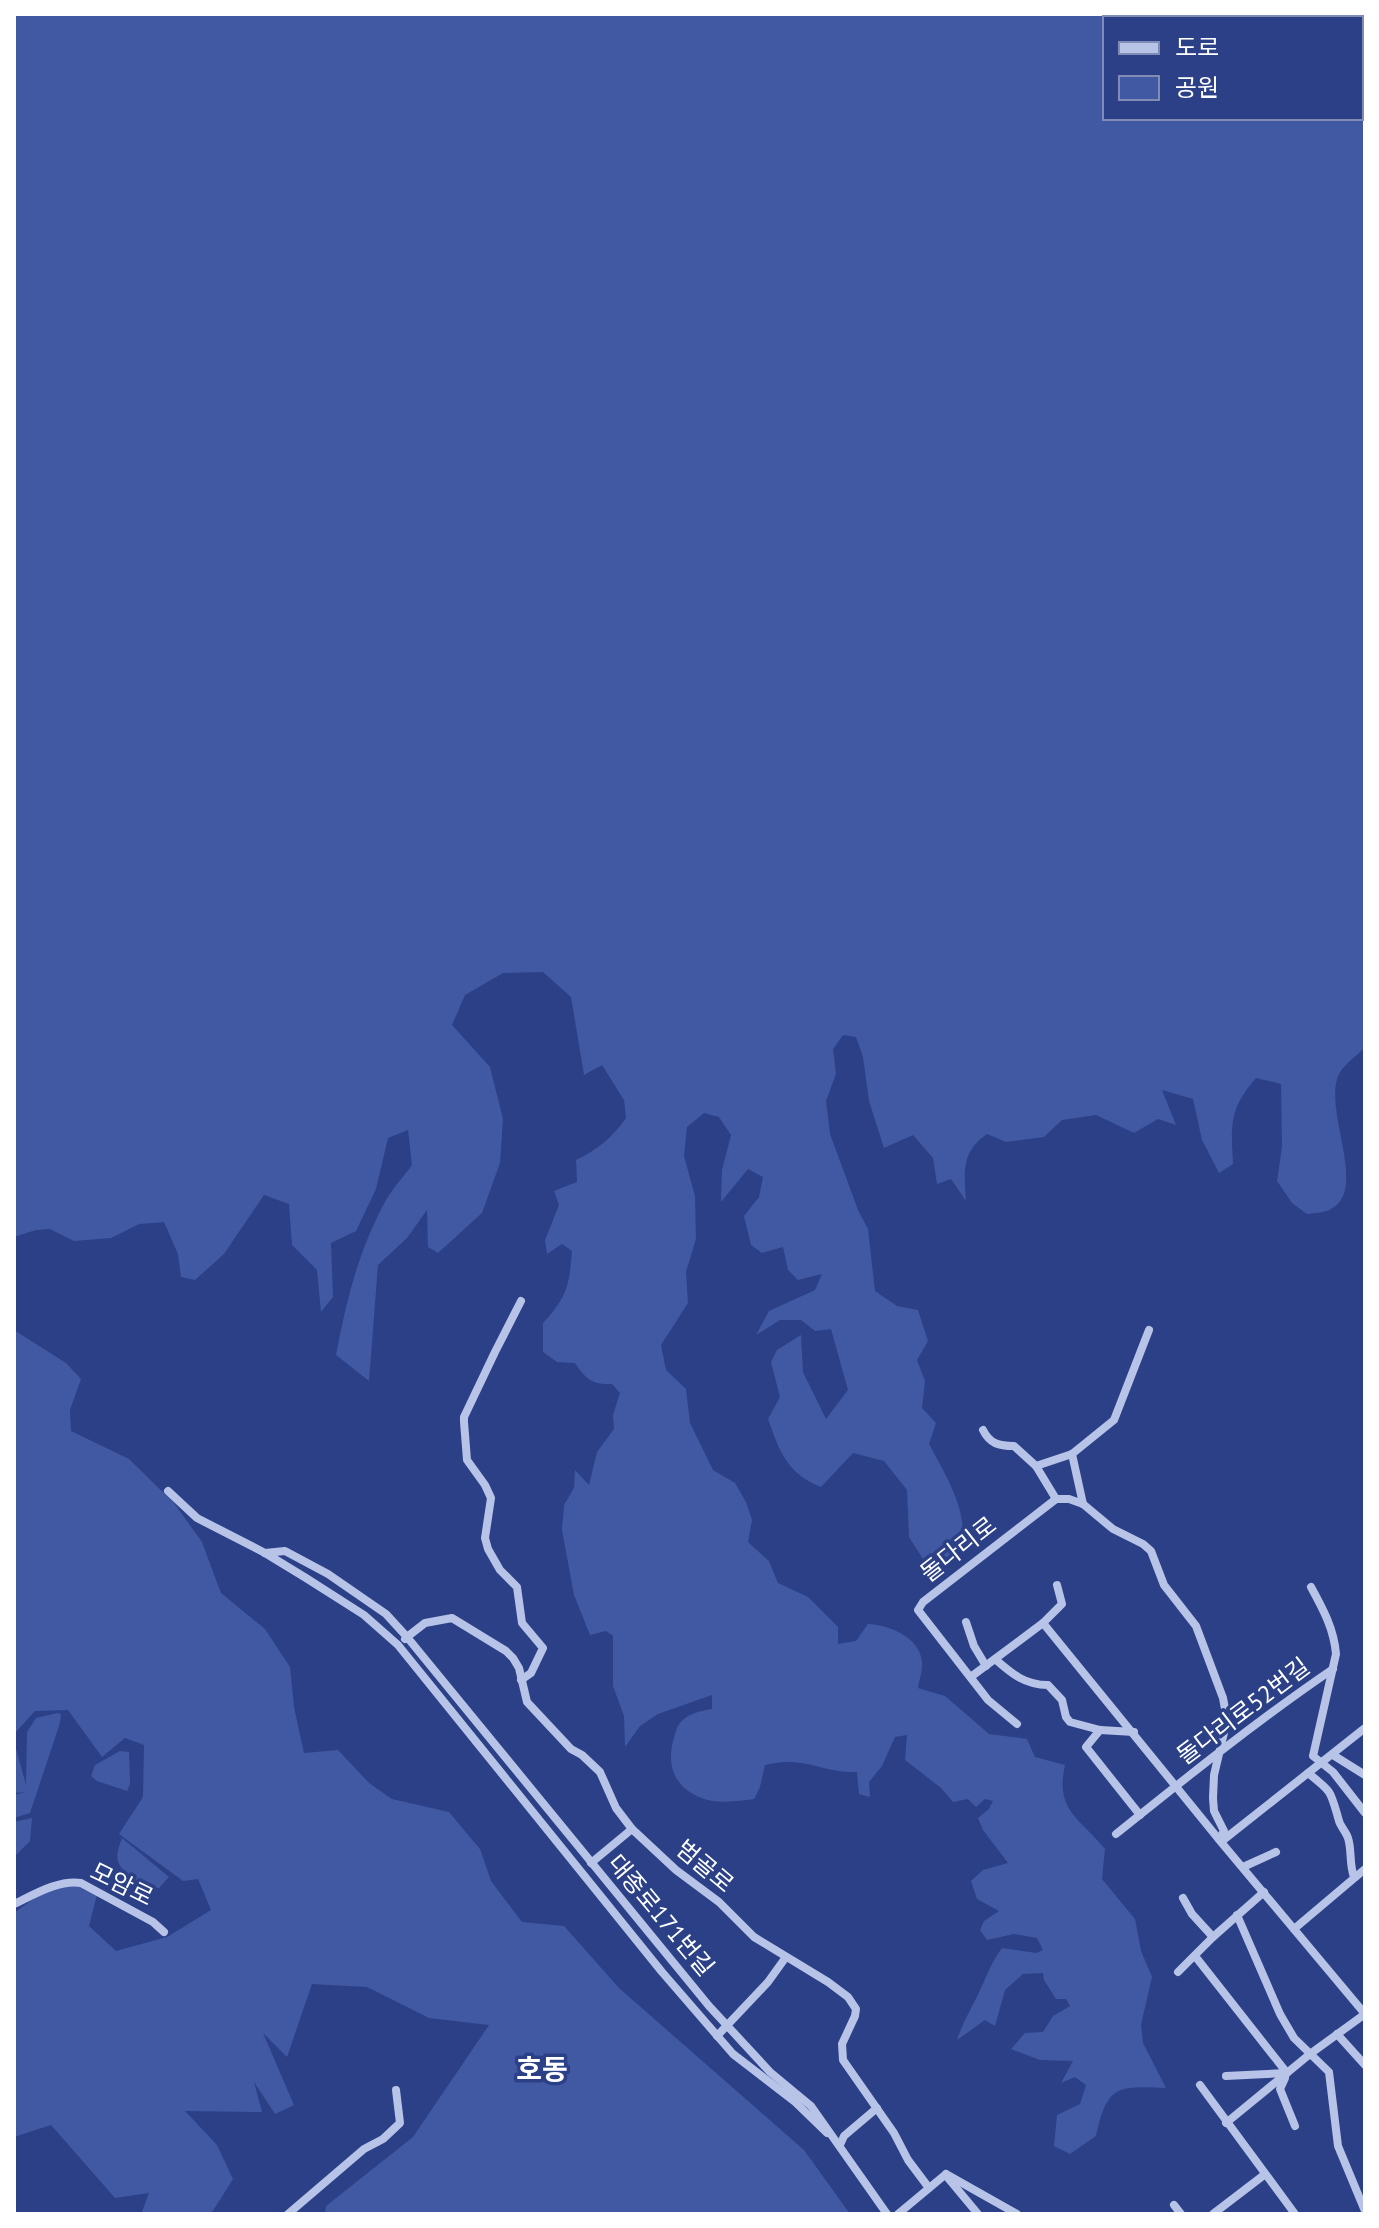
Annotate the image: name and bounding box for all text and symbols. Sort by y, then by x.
legend [1103,16,1363,120]
text: 도로 [1175,32,1219,63]
text: 공원 [1175,72,1219,103]
street label: 돌다리로 [914,1510,1002,1588]
street label: 돌다리로52번길 [1170,1651,1316,1771]
street label: 범골로 [670,1833,740,1899]
street label: 대종로171번길 [601,1848,721,1982]
street label: 모암로 [85,1856,159,1912]
district label: 호동 [516,2050,568,2087]

